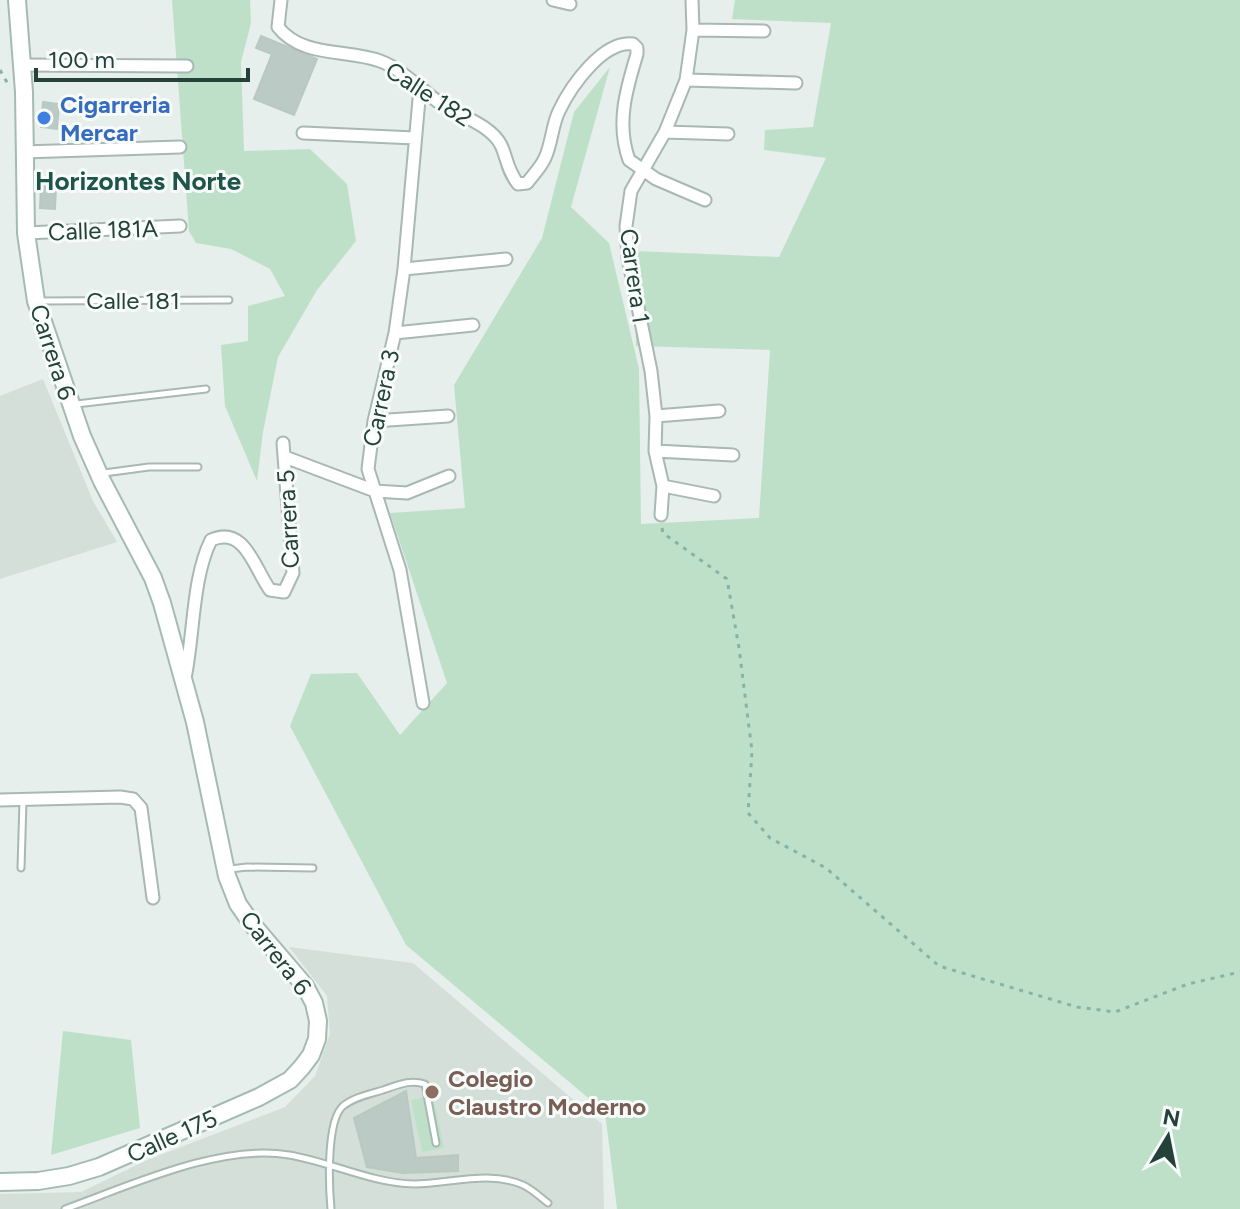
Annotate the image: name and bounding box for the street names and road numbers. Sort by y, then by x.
street label: Calle 182 [380,55,478,133]
street label: Calle 181A [48,214,159,246]
street label: Carrera 1 [614,227,656,325]
street label: Calle 181 [86,286,180,315]
street label: Carrera 6 [24,301,82,403]
street label: Carrera 3 [357,347,405,449]
street label: Carrera 5 [271,469,305,569]
street label: Carrera 6 [234,905,318,1001]
street label: Calle 175 [122,1103,222,1169]

